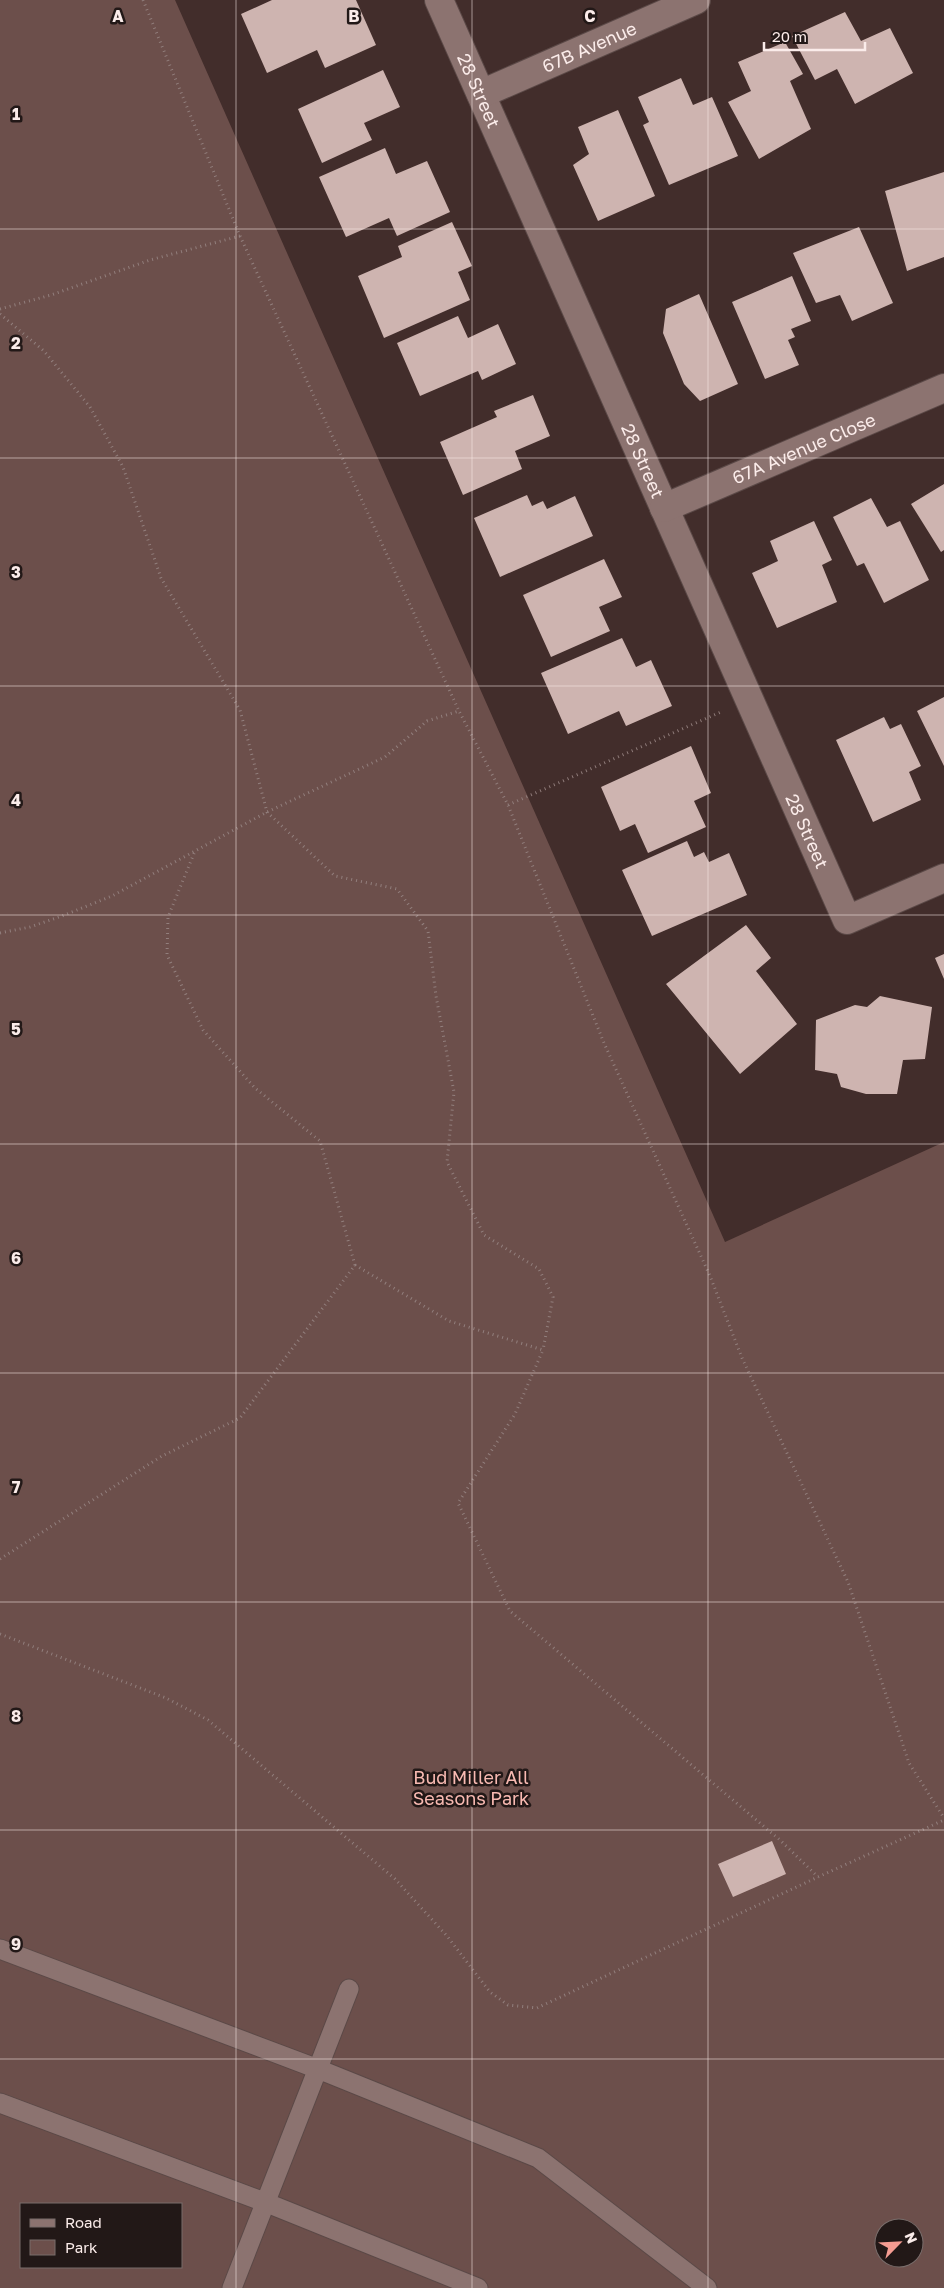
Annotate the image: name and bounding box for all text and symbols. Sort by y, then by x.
text: A [112,6,124,26]
text: B [348,6,360,26]
text: C [584,6,596,26]
street label: 67B Avenue [539,17,640,77]
scale bar [764,20,865,52]
text: 20 m [772,27,807,45]
street label: 28 Street [453,50,505,131]
text: 1 [12,104,20,124]
text: 2 [11,333,21,353]
street label: 67A Avenue Close [729,408,879,489]
street label: 28 Street [617,420,669,501]
text: 3 [11,562,21,582]
text: 4 [11,790,21,810]
street label: 28 Street [781,790,834,872]
text: 5 [11,1019,21,1039]
text: 6 [11,1248,21,1268]
text: 7 [12,1477,21,1497]
text: 8 [11,1706,21,1726]
park label: Bud Miller All Seasons Park [413,1766,529,1809]
text: 9 [11,1934,21,1954]
legend [20,2203,182,2268]
text: Road [65,2213,102,2231]
north arrow [874,2218,924,2268]
text: N [901,2229,921,2246]
text: Park [65,2238,98,2256]

